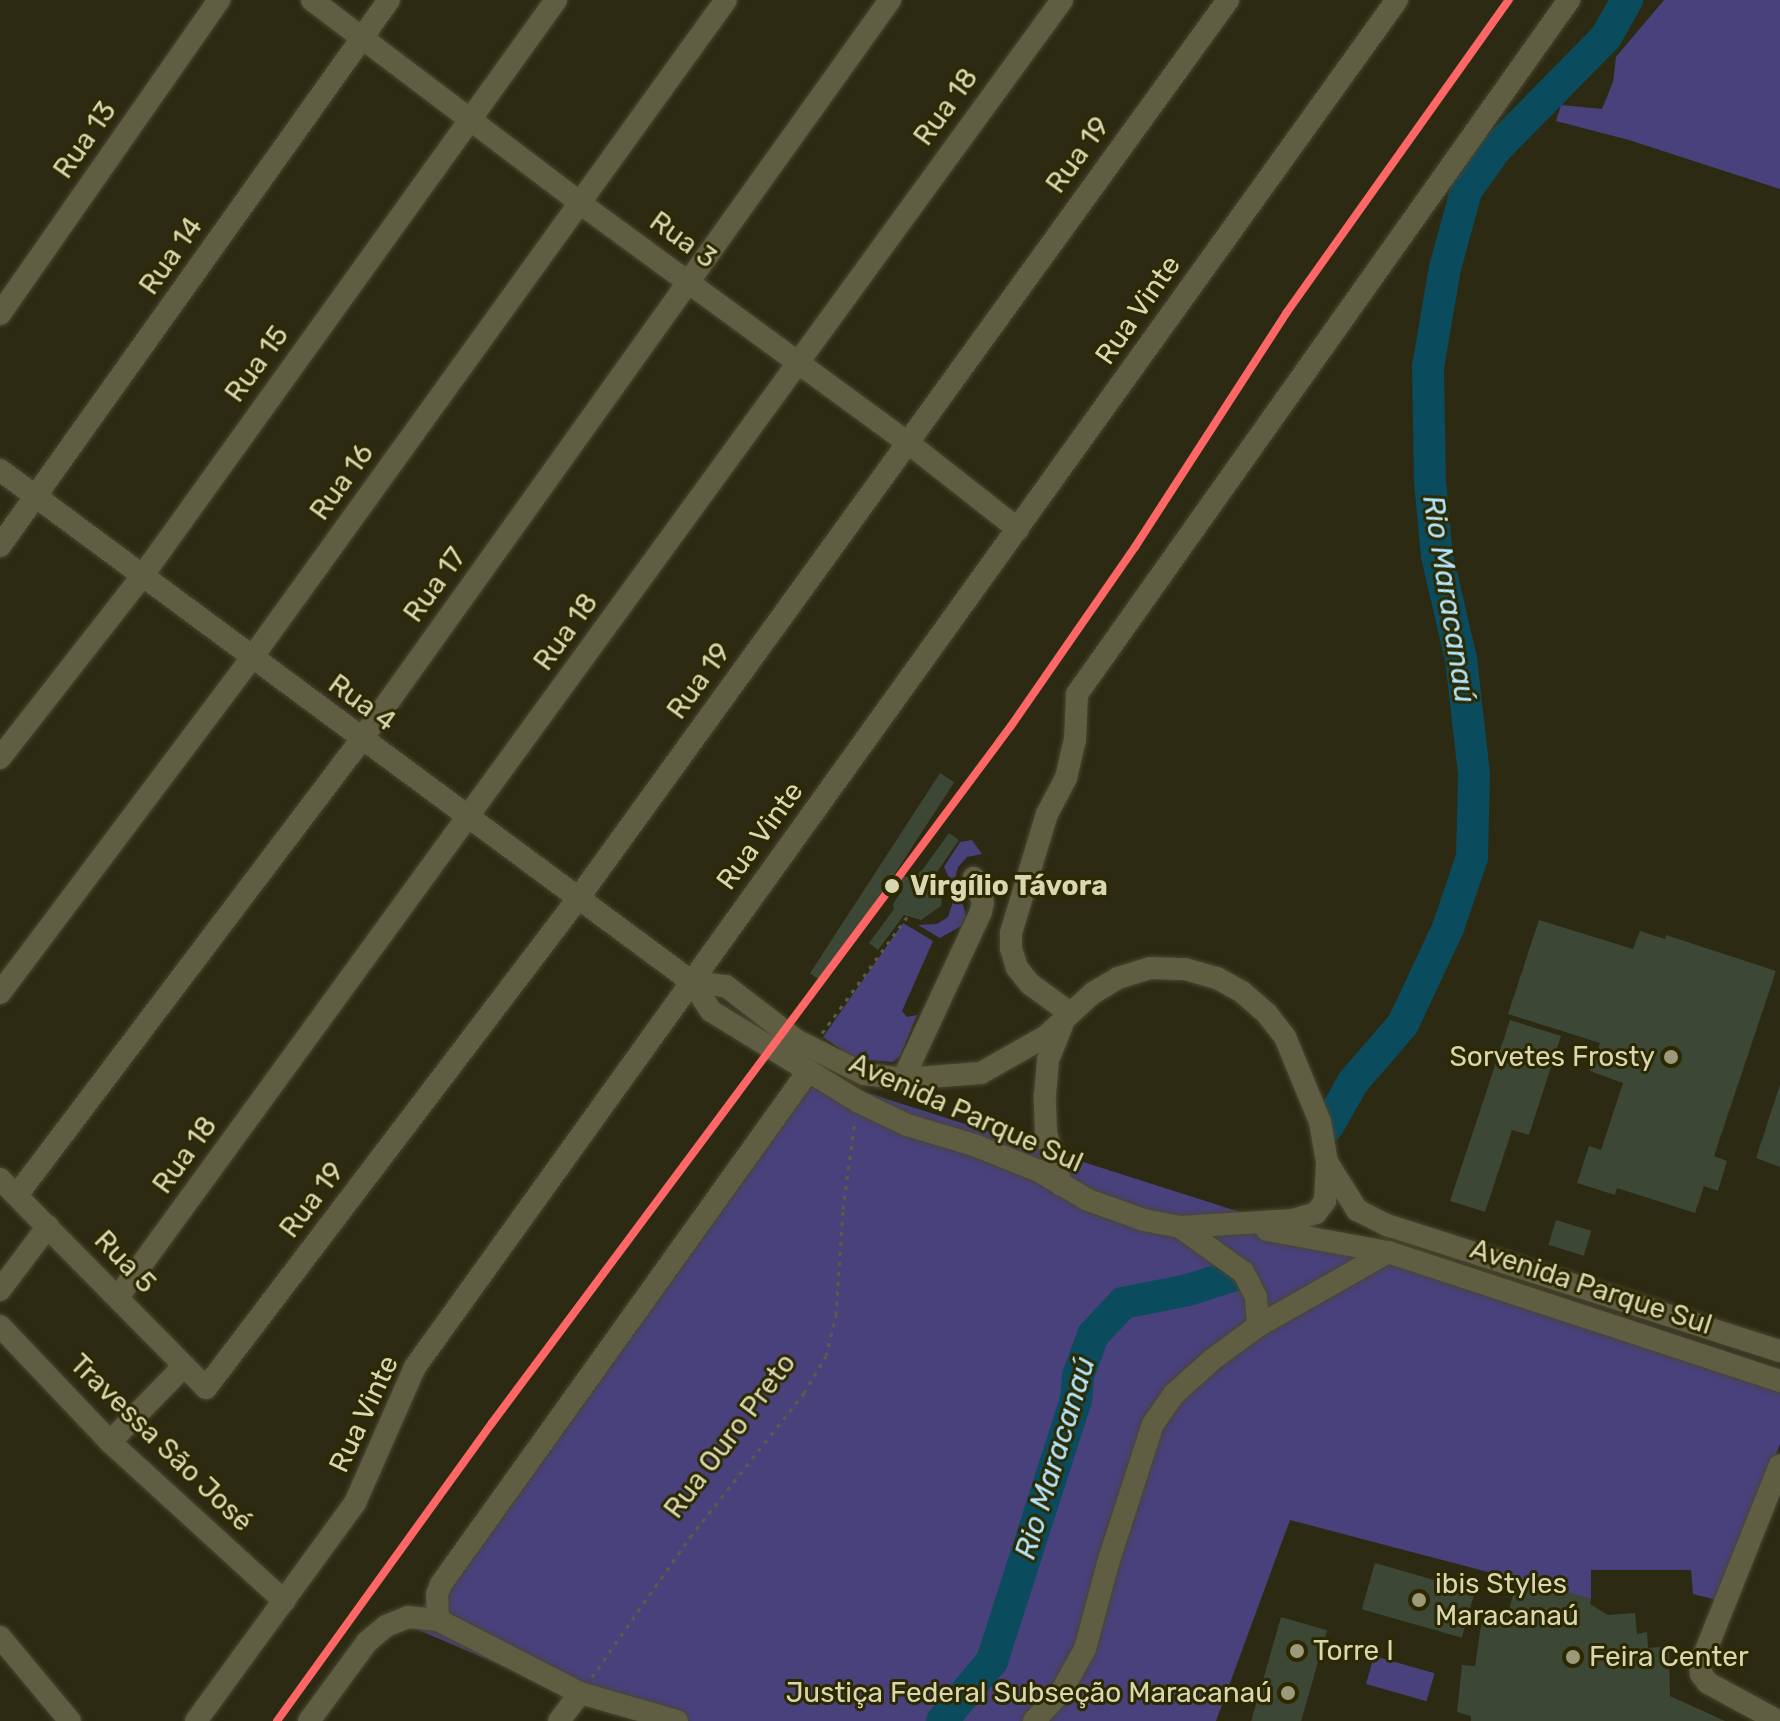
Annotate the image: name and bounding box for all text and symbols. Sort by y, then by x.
street label: Rua 18 [907,62,985,152]
street label: Rua 13 [46,95,124,185]
street label: Rua 19 [1039,110,1117,200]
street label: Rua 3 [643,205,723,275]
street label: Rua 14 [132,211,210,301]
street label: Rua Vinte [1088,249,1188,371]
street label: Rua 15 [218,319,296,409]
street label: Rua 16 [303,437,381,527]
water label: Rio Maracanaú [1415,492,1483,706]
street label: Rua 17 [397,541,473,629]
street label: Rua 18 [527,587,605,677]
street label: Rua 19 [660,636,738,726]
street label: Rua 4 [322,667,402,739]
street label: Rua Vinte [709,775,811,897]
place label: Virgílio Távora [910,869,1108,903]
marker: Virgílio Távora [881,875,903,897]
place label: Sorvetes Frosty [1449,1040,1655,1074]
street label: Avenida Parque Sul [844,1046,1088,1180]
marker: Sorvetes Frosty [1662,1048,1680,1066]
street label: Rua 18 [146,1110,224,1200]
street label: Rua 19 [273,1156,351,1244]
street label: Rua 5 [87,1224,163,1300]
street label: Avenida Parque Sul [1466,1232,1716,1342]
street label: Travessa São José [63,1347,259,1539]
street label: Rua Ouro Preto [657,1347,803,1525]
street label: Rua Vinte [322,1350,406,1478]
water label: Rio Maracanaú [1007,1352,1103,1564]
place label: ibis Styles Maracanaú [1435,1567,1579,1633]
marker: ibis Styles Maracanaú [1410,1591,1428,1609]
place label: Torre I [1313,1634,1394,1668]
place label: Feira Center [1589,1640,1749,1674]
marker: Torre I [1288,1642,1306,1660]
marker: Feira Center [1564,1648,1582,1666]
place label: Justiça Federal Subseção Maracanaú [786,1676,1272,1710]
marker: Justiça Federal Subseção Maracanaú [1279,1684,1297,1702]

